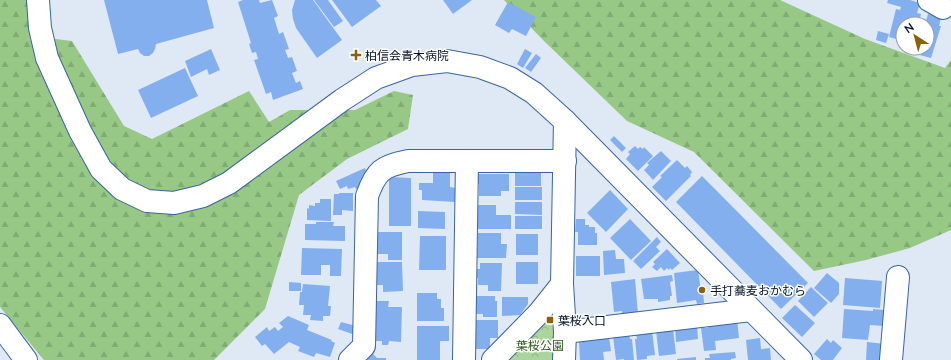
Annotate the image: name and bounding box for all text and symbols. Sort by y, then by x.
north arrow [895,16,935,56]
text: N [902,20,916,35]
place label: 柏信会青木病院 [365,48,449,63]
marker: 柏信会青木病院 [350,49,362,61]
place label: 手打蕎麦おかむら [710,283,806,298]
marker: 手打蕎麦おかむら [697,285,707,295]
place label: 葉桜入口 [558,313,606,328]
marker: 葉桜入口 [545,315,555,325]
park label: 葉桜公園 [516,338,564,353]

